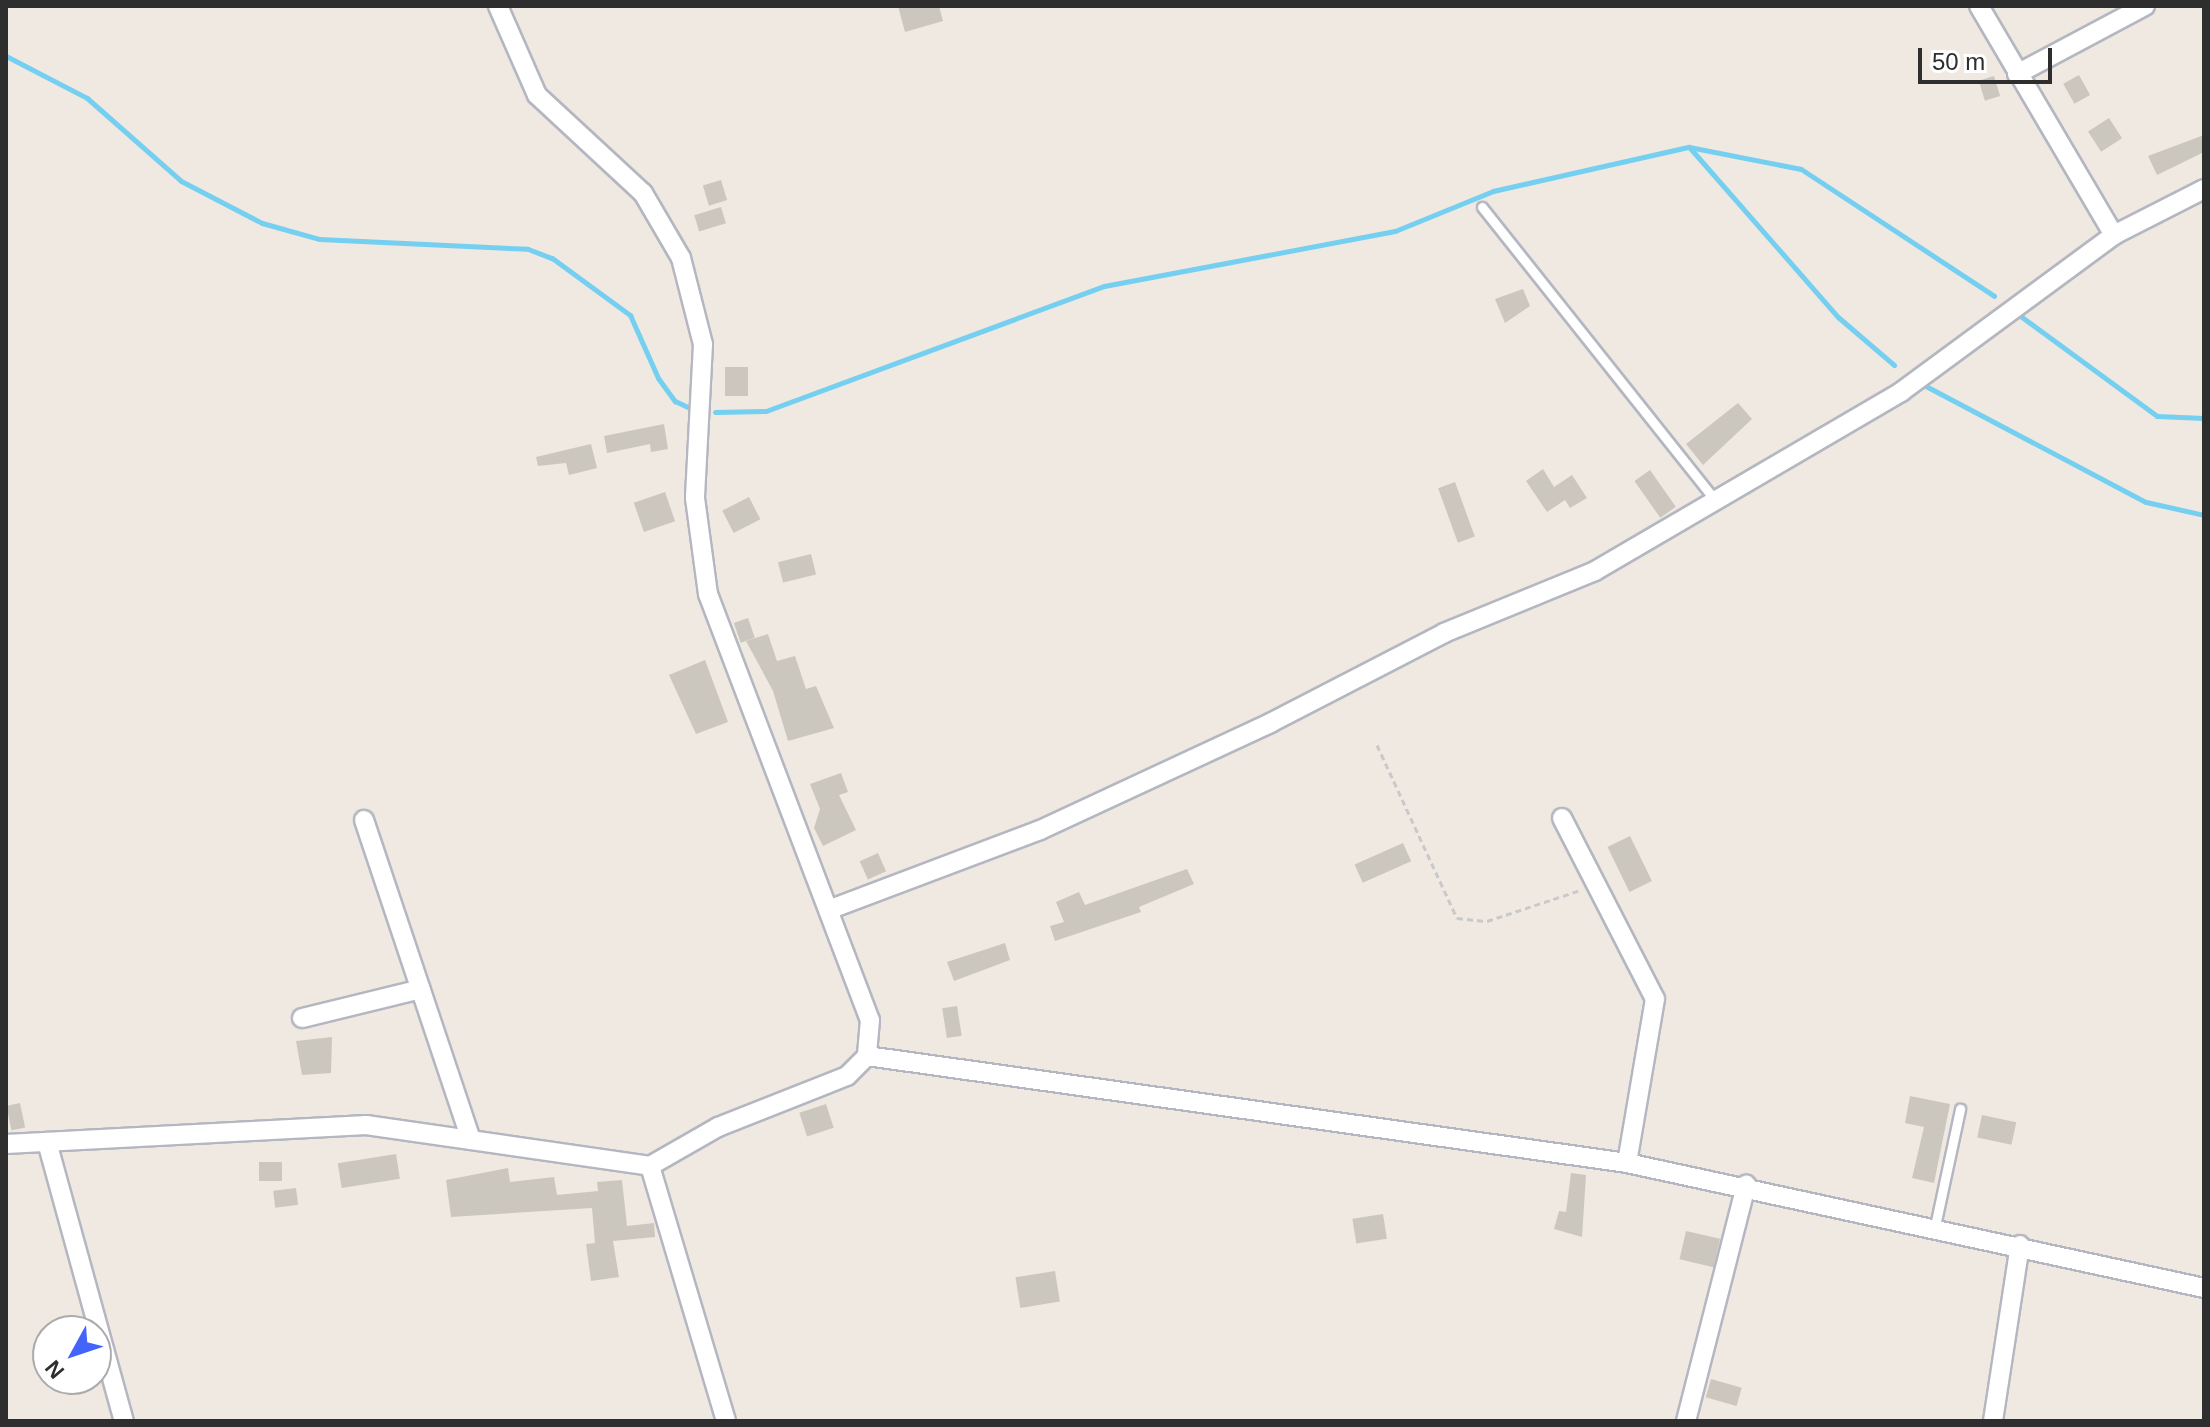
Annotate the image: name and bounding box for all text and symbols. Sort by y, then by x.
scale bar [1922,32,2056,82]
text: 50 m [1932,48,1985,75]
north arrow [32,1315,112,1395]
text: N [40,1355,69,1384]

